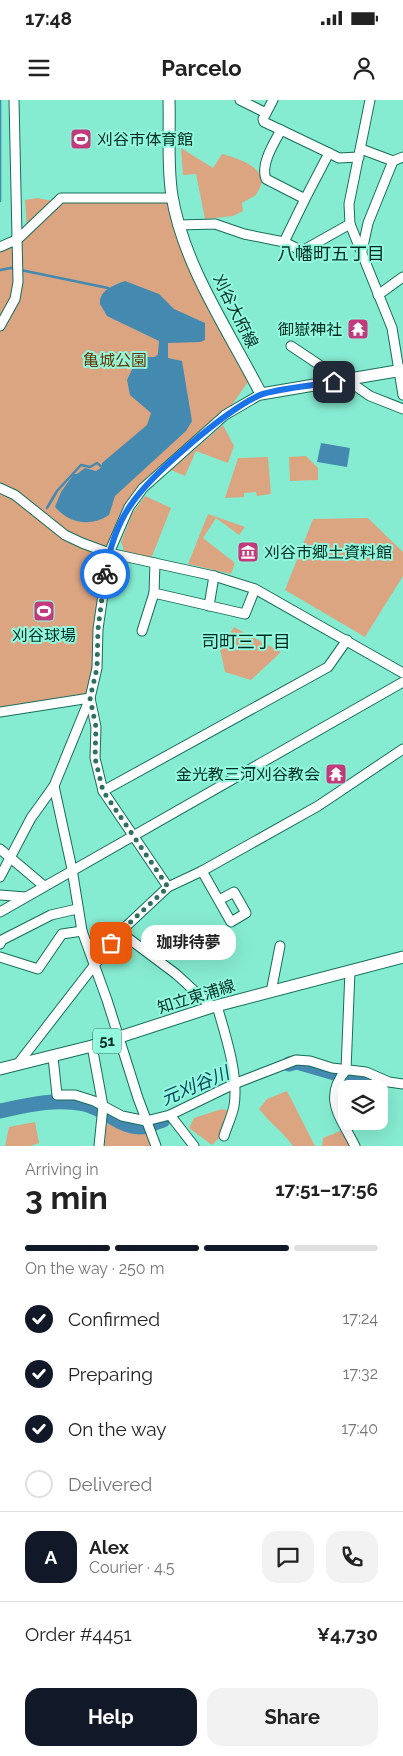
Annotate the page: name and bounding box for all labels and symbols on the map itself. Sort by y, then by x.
sports icon: 刈谷市体育館 [69,127,93,151]
place label: 刈谷市体育館 [97,130,193,149]
district label: 八幡町五丁目 [277,243,385,264]
street label: 刈谷大府線 [209,271,262,351]
temple icon: 御嶽神社 [346,317,370,341]
place label: 御嶽神社 [278,320,342,339]
park label: 亀城公園 [83,351,147,370]
pin [313,361,355,403]
museum icon: 刈谷市郷土資料館 [236,540,260,564]
place label: 刈谷市郷土資料館 [264,543,392,562]
courier [80,549,130,599]
sports icon: 刈谷球場 [32,599,56,623]
place label: 刈谷球場 [12,626,76,645]
district label: 司町三丁目 [201,631,291,652]
temple icon: 金光教三河刈谷教会 [324,762,348,786]
place label: 金光教三河刈谷教会 [176,765,320,784]
pin [90,922,132,964]
callout: 珈琲待夢 [141,926,236,960]
street label: 知立東浦線 [155,976,237,1017]
road number: 51 [93,1028,121,1054]
water label: 元刈谷川 [158,1061,234,1109]

